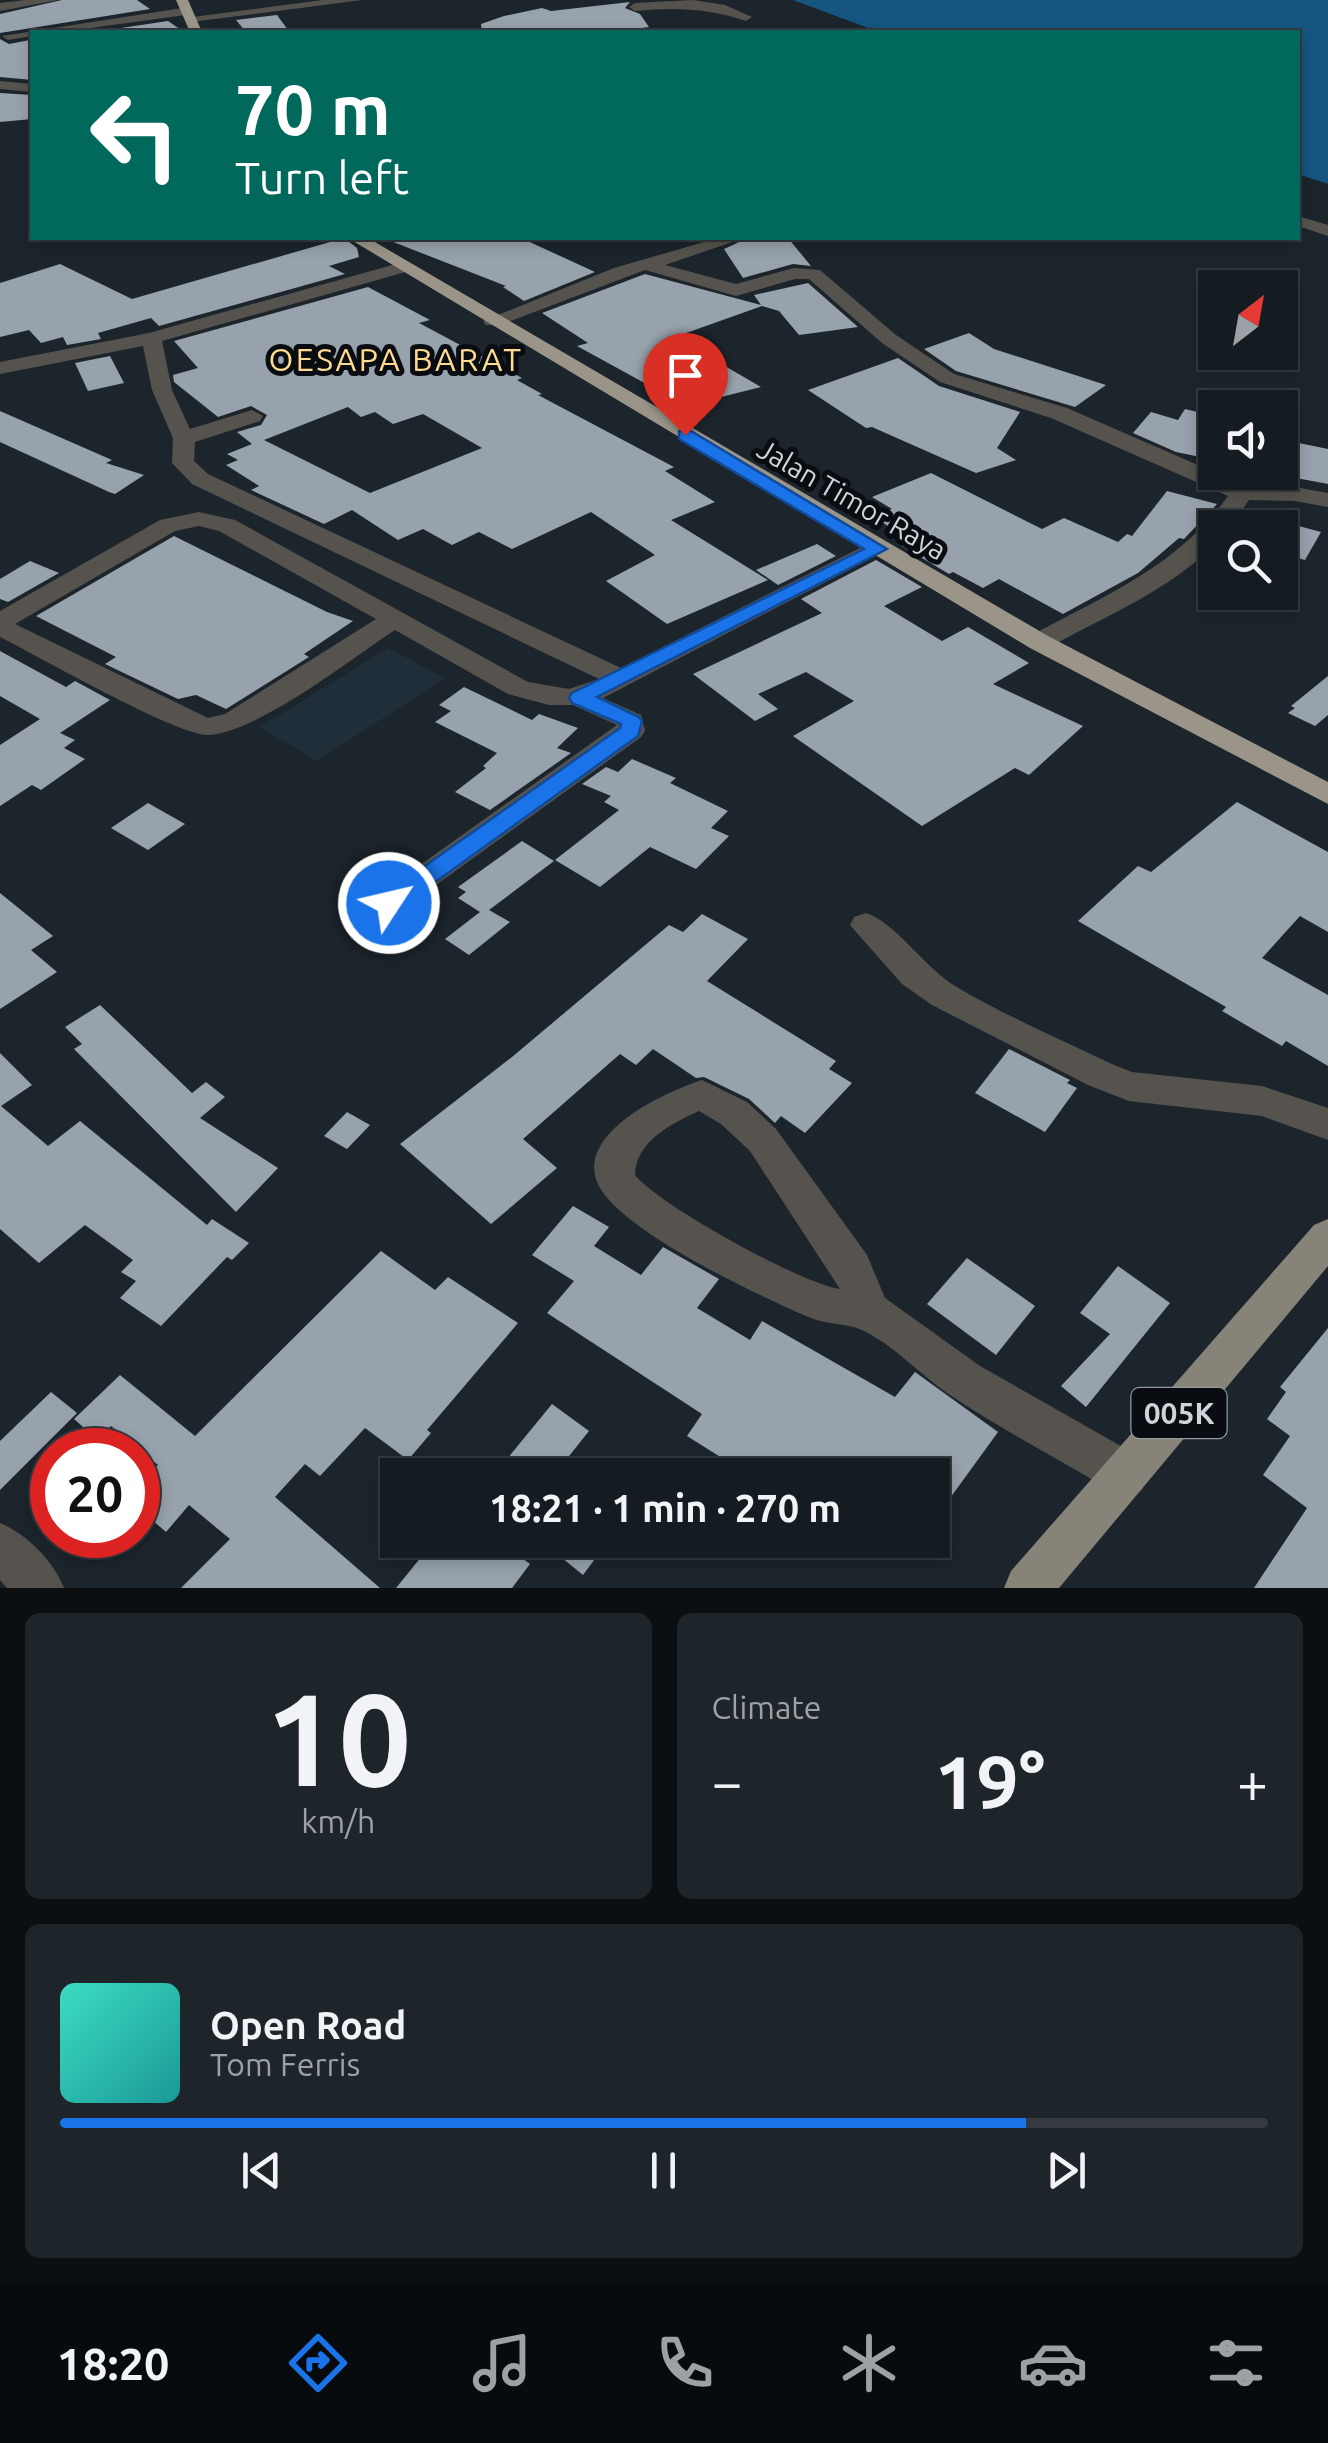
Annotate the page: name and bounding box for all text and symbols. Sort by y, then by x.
icon: left [70,70,200,200]
text: 70 m [235,70,391,148]
text: Turn left [235,152,409,203]
north arrow [1198,270,1298,370]
map controls [1198,270,1298,610]
pin [643,333,728,436]
district label: OESAPA BARAT [268,341,524,377]
icon: arrive [658,348,713,403]
button: sound [1198,390,1298,490]
street label: Jalan Timor Raya [752,432,952,566]
button: search [1198,510,1298,610]
position arrow [337,851,441,955]
road number: 005K [1132,1388,1226,1438]
speed limit sign: 20 [30,1428,160,1558]
text: 18:21 · 1 min · 270 m [489,1487,841,1529]
text: 10 [265,1665,412,1811]
text: Climate [712,1689,822,1725]
text: 19° [934,1739,1045,1823]
text: − [712,1751,743,1812]
text: + [1237,1751,1268,1812]
text: km/h [301,1803,375,1839]
text: Open Road [210,2004,406,2046]
text: Tom Ferris [210,2046,360,2082]
icon: previous [234,2143,289,2198]
icon: pause [636,2143,691,2198]
icon: next [1039,2143,1094,2198]
icon: directions [283,2328,353,2398]
icon: music [467,2328,537,2398]
icon: phone [650,2328,720,2398]
icon: climate [834,2328,904,2398]
icon: car [1018,2328,1088,2398]
icon: filters [1201,2328,1271,2398]
text: 18:20 [57,2338,169,2389]

